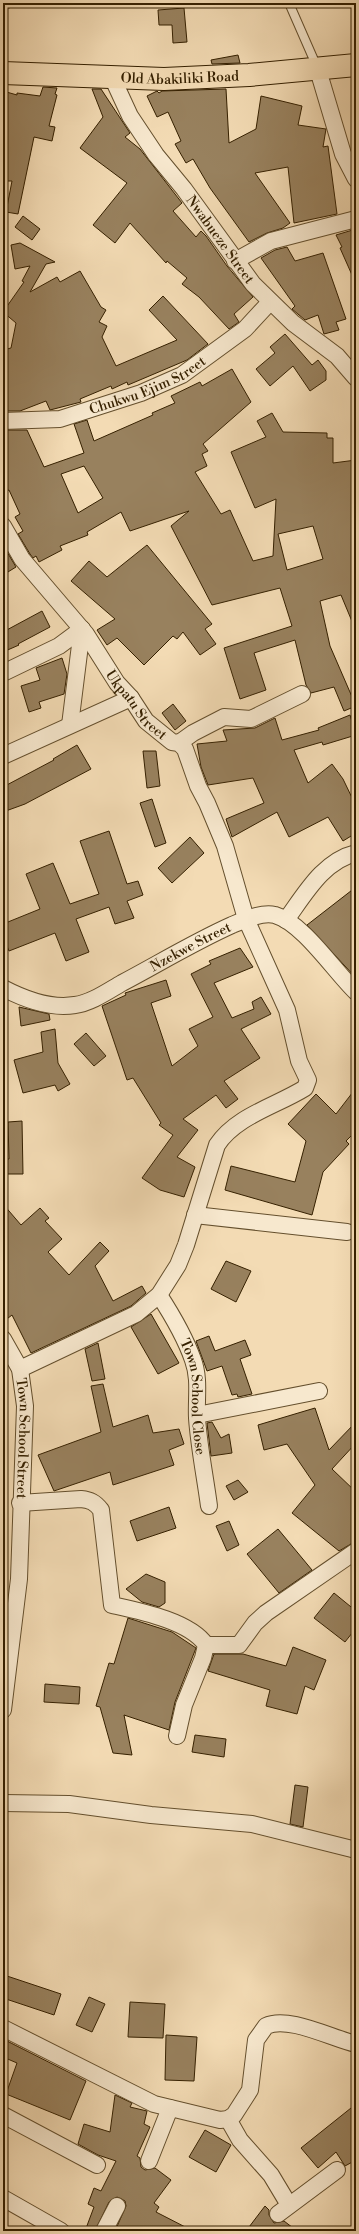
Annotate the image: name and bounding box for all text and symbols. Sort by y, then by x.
street label: Old Abakiliki Road [120,67,240,89]
street label: Nwabueze Street [182,192,258,288]
street label: Chukwu Ejim Street [87,353,210,419]
street label: Ukpatu Street [101,667,170,744]
street label: Nzekwe Street [147,919,234,976]
street label: Town School Close [175,1336,209,1456]
street label: Town School Street [11,1377,33,1499]

